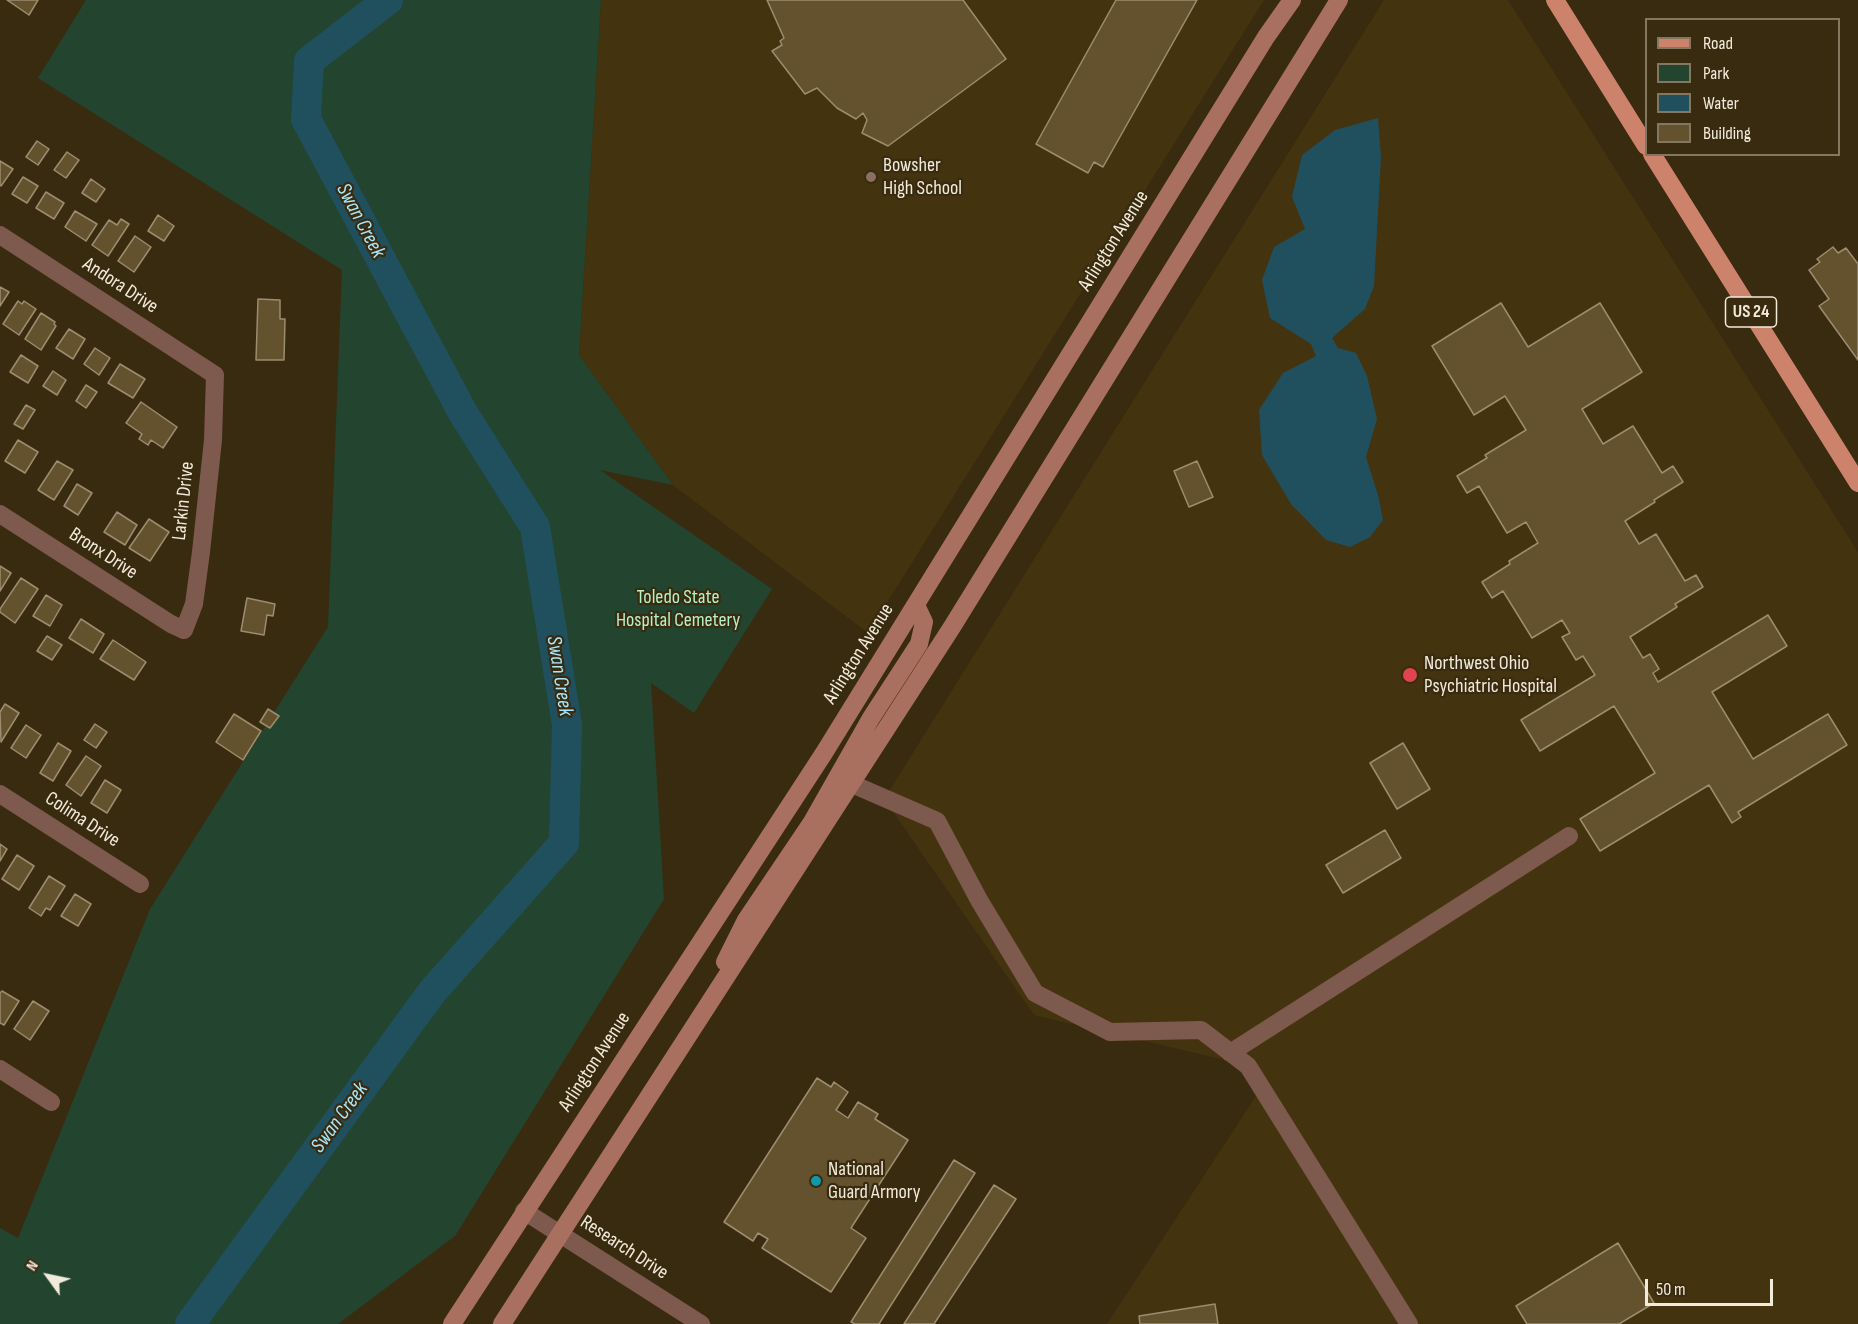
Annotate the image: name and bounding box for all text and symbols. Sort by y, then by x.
legend [1645,18,1840,156]
text: Road [1703,33,1733,54]
text: Park [1703,63,1729,84]
text: Water [1703,93,1739,114]
text: Building [1703,123,1751,144]
place label: Bowsher High School [883,154,962,201]
marker: Bowsher High School [864,170,878,184]
water label: Swan Creek [330,179,390,263]
street label: Arlington Avenue [1074,186,1154,296]
street label: Andora Drive [78,253,162,319]
road number: US 24 [1726,297,1776,327]
street label: Larkin Drive [168,461,200,541]
street label: Bronx Drive [64,523,142,585]
park label: Toledo State Hospital Cemetery [616,586,740,633]
street label: Arlington Avenue [819,599,899,709]
water label: Swan Creek [540,634,578,718]
place label: Northwest Ohio Psychiatric Hospital [1424,652,1557,699]
marker: Northwest Ohio Psychiatric Hospital [1401,666,1419,684]
street label: Colima Drive [40,787,124,853]
street label: Arlington Avenue [554,1008,636,1116]
water label: Swan Creek [306,1078,374,1158]
place label: National Guard Armory [828,1158,920,1205]
marker: National Guard Armory [809,1174,823,1188]
street label: Research Drive [576,1211,672,1285]
north arrow [18,1246,78,1306]
text: N [22,1257,43,1275]
scale bar [1648,1267,1776,1305]
text: 50 m [1656,1279,1686,1300]

